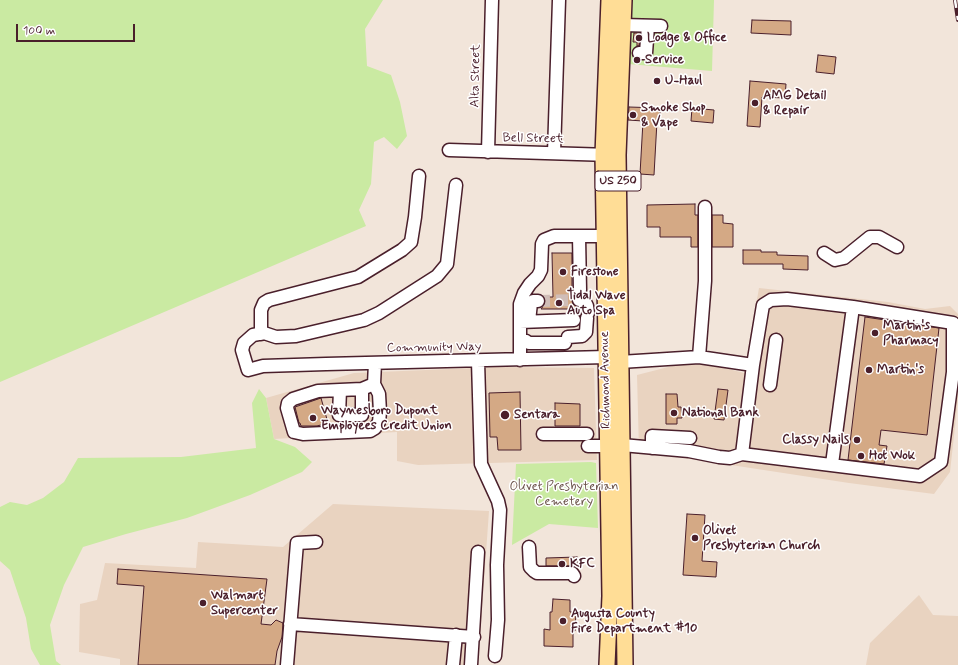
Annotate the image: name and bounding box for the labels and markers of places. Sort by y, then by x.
place label: Lodge & Office [647,30,727,46]
marker: Lodge & Office [634,33,644,43]
place label: Service [645,52,684,68]
marker: Service [632,55,642,65]
place label: U-Haul [665,73,702,89]
marker: U-Haul [652,76,662,86]
place label: AMG Detail & Repair [763,88,826,119]
marker: AMG Detail & Repair [750,98,760,108]
place label: Smoke Shop & Vape [641,100,706,131]
marker: Smoke Shop & Vape [628,110,638,120]
place label: Firestone [571,264,619,280]
marker: Firestone [558,267,568,277]
place label: Tidal Wave Auto Spa [567,288,626,319]
marker: Tidal Wave Auto Spa [554,298,564,308]
place label: Martin's Pharmacy [883,318,939,349]
marker: Martin's Pharmacy [870,328,880,338]
place label: Martin's [877,362,924,378]
marker: Martin's [864,365,874,375]
place label: Waynesboro Dupont Employees Credit Union [321,403,452,434]
place label: National Bank [682,405,759,421]
place label: Sentara [514,407,560,423]
marker: National Bank [669,408,679,418]
marker: Sentara [499,409,511,421]
marker: Waynesboro Dupont Employees Credit Union [308,413,318,423]
place label: Classy Nails [782,432,849,448]
marker: Classy Nails [852,435,862,445]
place label: Hot Wok [869,448,915,464]
marker: Hot Wok [856,451,866,461]
place label: Olivet Presbyterian Church [703,523,820,554]
marker: Olivet Presbyterian Church [690,533,700,543]
place label: KFC [570,556,595,572]
marker: KFC [557,559,567,569]
place label: Walmart Supercenter [211,588,278,619]
marker: Walmart Supercenter [198,598,208,608]
place label: Augusta County Fire Department #10 [571,606,697,637]
marker: Augusta County Fire Department #10 [558,616,568,626]

